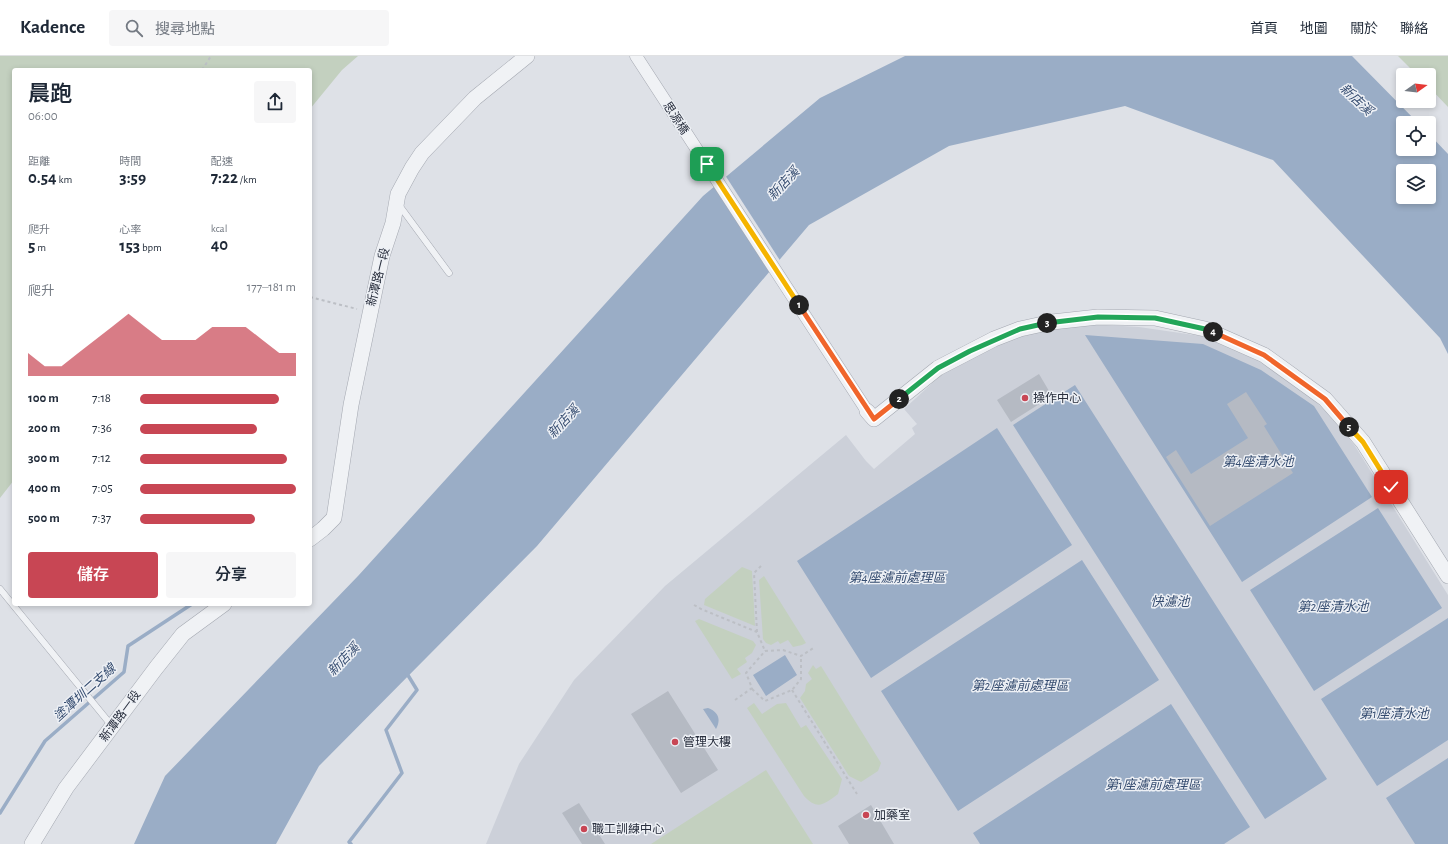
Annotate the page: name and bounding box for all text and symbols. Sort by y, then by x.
search box [109,10,389,46]
icon: search [123,17,145,39]
text: Kadence [20,18,85,37]
text: 搜尋地點 [155,22,215,37]
text: 首頁 [1250,22,1278,36]
text: 地圖 [1300,22,1328,36]
text: 關於 [1350,22,1378,36]
text: 聯絡 [1400,22,1428,36]
north arrow [1396,68,1436,108]
map controls [1396,68,1436,204]
button: share [254,81,296,123]
water label: 新店溪 [1337,81,1377,119]
text: 晨跑 [28,83,72,105]
street label: 思源橋 [661,99,692,136]
text: 06:00 [28,110,58,123]
button: locate [1396,116,1436,156]
pin [690,147,724,181]
icon: arrive [696,153,718,175]
text: 距離 [28,156,50,167]
text: 時間 [119,156,141,167]
text: 配速 [211,156,233,167]
water label: 新店溪 [765,163,803,203]
button: layers [1396,164,1436,204]
text: 0.54 [28,169,57,186]
text: 3:59 [119,169,146,186]
text: 7:22 [211,169,238,186]
text: km [57,174,72,185]
text: /km [238,174,257,185]
text: kcal [211,223,227,234]
text: 爬升 [28,224,50,235]
text: 心率 [119,224,141,235]
text: 40 [211,236,228,253]
text: 5 [28,237,35,254]
text: 153 [119,237,140,254]
text: m [35,242,46,253]
text: bpm [140,242,162,253]
street label: 新潭路一段 [364,246,391,308]
text: 177–181 m [247,281,296,294]
text: 爬升 [28,285,54,298]
pin: 1 [789,295,809,315]
text: 1 [797,299,801,310]
pin: 3 [1037,313,1057,333]
text: 3 [1045,317,1049,328]
pin: 4 [1203,322,1223,342]
text: 4 [1210,326,1216,337]
pin: 2 [889,389,909,409]
place label: 操作中心 [1033,391,1081,404]
text: 100 m [28,392,59,405]
text: 7:18 [92,392,111,405]
text: 2 [896,393,902,404]
marker: 操作中心 [1020,393,1030,403]
water label: 新店溪 [545,401,583,441]
pin: 5 [1339,417,1359,437]
text: 5 [1347,421,1351,432]
text: 200 m [28,422,60,435]
text: 7:36 [92,422,112,435]
text: 300 m [28,452,60,465]
text: 7:12 [92,452,111,465]
water label: 第4座清水池 [1222,454,1296,469]
pin [1374,470,1408,504]
icon: check [1380,476,1402,498]
text: 400 m [28,482,61,495]
text: 7:05 [92,482,113,495]
text: 500 m [28,512,60,525]
text: 7:37 [92,512,111,525]
button: 儲存 [28,552,158,598]
button: 分享 [166,552,296,598]
water label: 第4座濾前處理區 [848,570,948,585]
water label: 快濾池 [1150,595,1191,609]
water label: 第2座清水池 [1298,599,1370,614]
water label: 新店溪 [325,639,364,679]
water label: 塗潭圳二支線 [50,659,120,724]
water label: 第2座濾前處理區 [972,678,1070,693]
street label: 新潭路一段 [97,688,142,744]
water label: 第1座清水池 [1359,706,1431,721]
place label: 管理大樓 [683,736,731,748]
marker: 管理大樓 [670,737,680,747]
water label: 第1座濾前處理區 [1105,777,1203,792]
place label: 加藥室 [874,808,910,821]
marker: 加藥室 [861,810,871,820]
place label: 職工訓練中心 [592,822,664,835]
marker: 職工訓練中心 [579,824,589,834]

